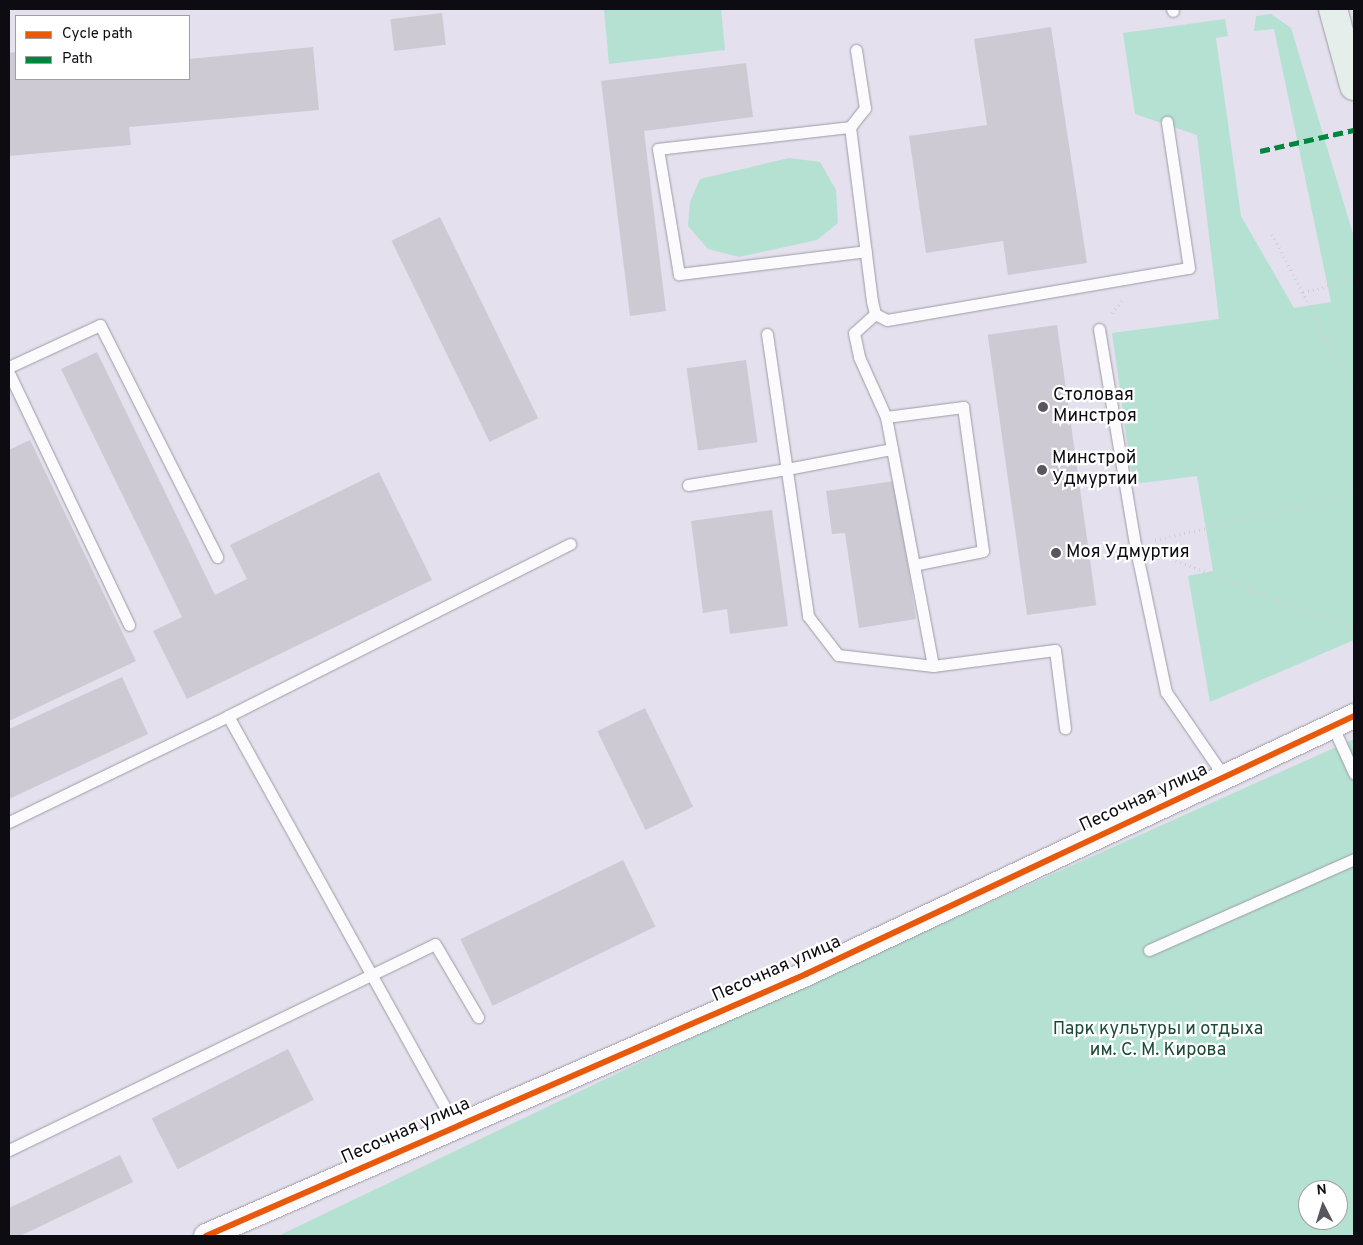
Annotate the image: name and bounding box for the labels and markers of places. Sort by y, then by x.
place label: Столовая Минстроя [1053,386,1137,428]
marker: Столовая Минстроя [1037,401,1049,413]
place label: Минстрой Удмуртии [1052,449,1137,492]
marker: Минстрой Удмуртии [1036,464,1048,476]
place label: Моя Удмуртия [1066,542,1190,564]
marker: Моя Удмуртия [1050,547,1062,559]

